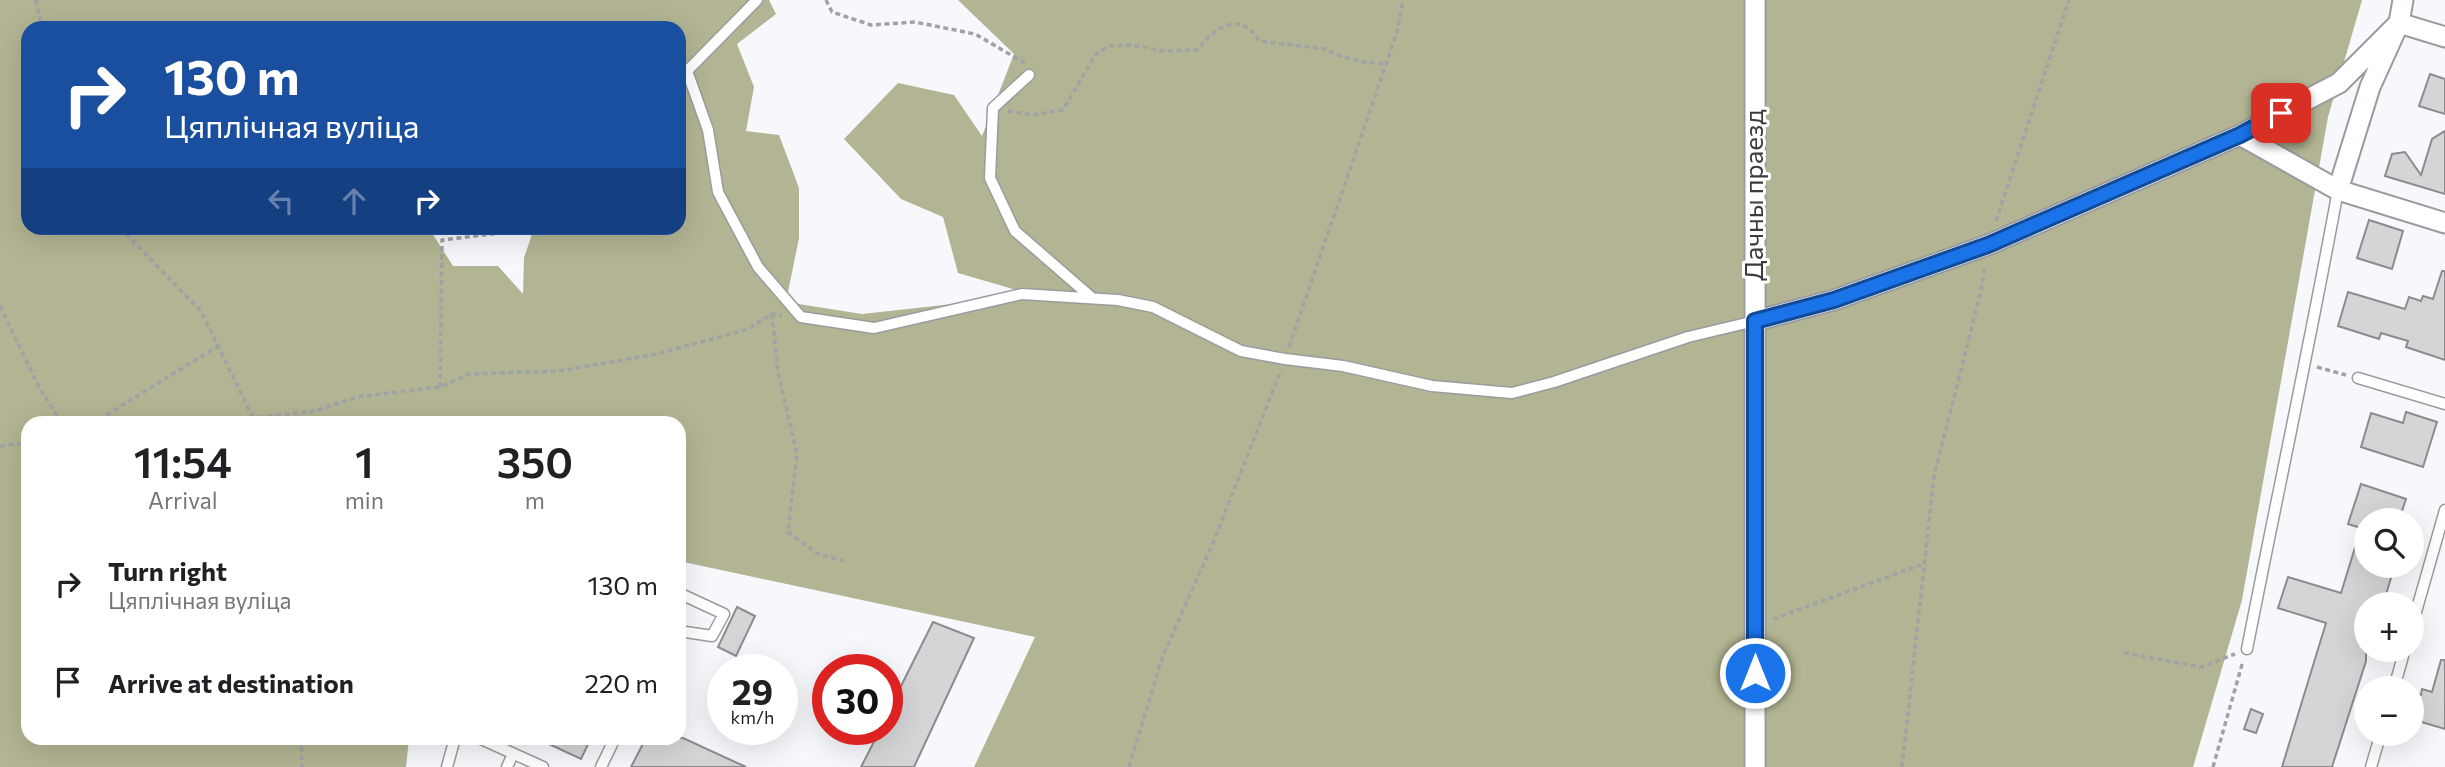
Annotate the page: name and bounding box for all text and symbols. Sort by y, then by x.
text: 130 m [164,45,299,105]
icon: right [49,49,140,140]
pin [2251,83,2311,143]
icon: arrive [2262,94,2300,132]
text: Цяплічная вуліца [164,105,419,145]
street label: Дачны праезд [1737,109,1768,281]
icon: left [262,182,300,220]
icon: ahead [335,182,373,220]
icon: right [408,182,446,220]
text: 11:54 [134,435,232,487]
text: 1 [355,435,374,487]
text: 350 [497,435,573,487]
text: Arrival [148,486,218,514]
text: min [345,486,384,514]
text: m [525,486,545,514]
map controls [2354,508,2424,746]
button: search [2354,508,2424,578]
text: Turn right [108,555,227,586]
icon: right [49,565,87,603]
text: 130 m [587,569,658,600]
text: Цяплічная вуліца [108,586,291,614]
button: + [2354,592,2424,662]
position arrow [1718,636,1792,710]
speed limit sign: 30 [812,654,903,745]
icon: arrive [49,663,87,701]
text: Arrive at destination [108,667,354,698]
text: 220 m [585,667,658,698]
text: 29 [732,669,773,712]
button: − [2354,676,2424,746]
text: km/h [731,706,774,728]

